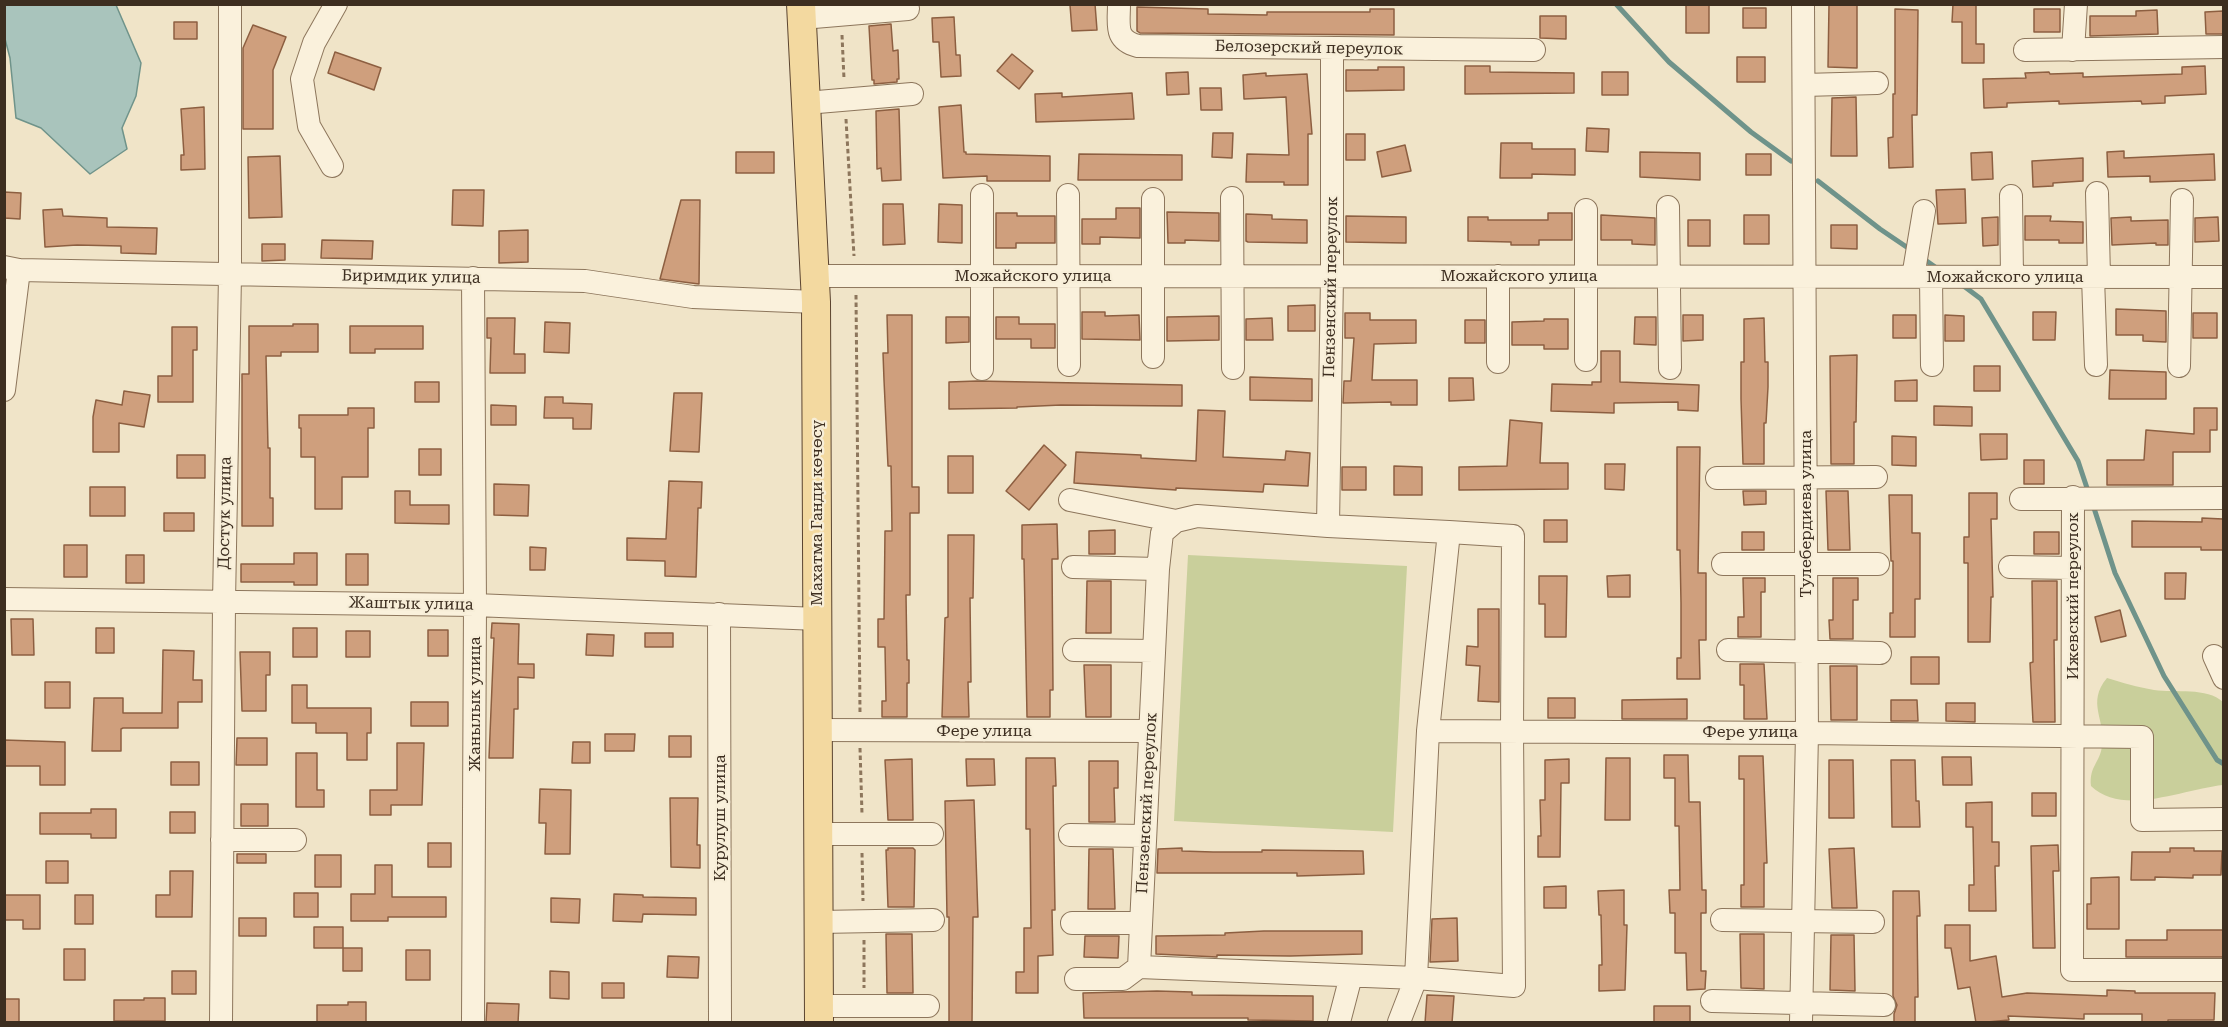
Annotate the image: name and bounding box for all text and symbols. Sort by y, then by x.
street label: Белозерский переулок [1215,37,1403,59]
street label: Пензенский переулок [1320,196,1342,378]
street label: Биримдик улица [341,266,481,288]
street label: Можайского улица [954,266,1112,286]
street label: Можайского улица [1440,266,1598,286]
street label: Можайского улица [1926,267,2084,287]
street label: Махатма Ганди көчөсү [807,420,827,606]
street label: Тулебердиева улица [1796,430,1816,598]
street label: Достук улица [214,456,236,570]
street label: Ижевский переулок [2063,512,2083,680]
street label: Жаштык улица [348,593,474,615]
street label: Жанылык улица [465,636,485,772]
street label: Пензенский переулок [1133,712,1161,894]
street label: Фере улица [936,721,1032,741]
street label: Фере улица [1702,722,1798,742]
street label: Курулуш улица [710,755,730,881]

